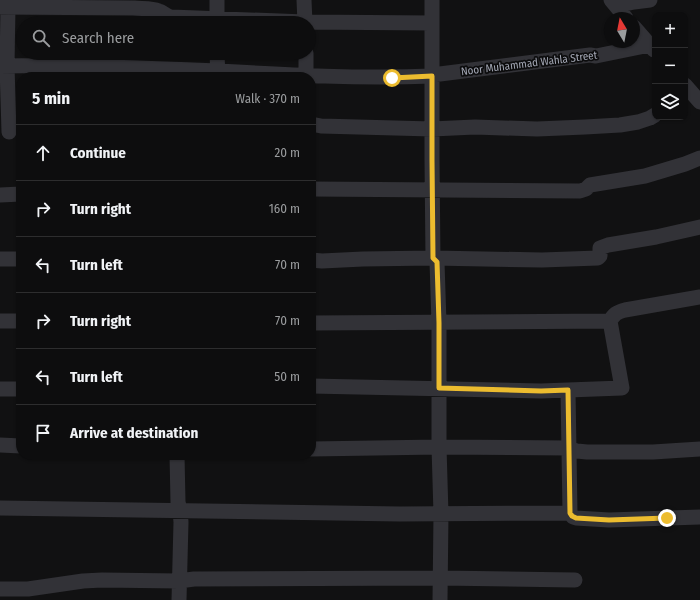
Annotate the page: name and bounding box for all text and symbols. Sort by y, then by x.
north arrow [604,12,640,48]
map controls [652,12,688,120]
button: + [652,12,688,48]
search box [16,16,316,60]
icon: search [30,27,52,49]
text: Search here [62,29,134,47]
button: − [652,48,688,84]
street label: Noor Muhammad Wahla Street [460,49,598,78]
route start [383,69,401,87]
button: layers [652,84,688,120]
text: 5 min [32,88,70,109]
text: Walk · 370 m [235,91,300,106]
icon: ahead [32,142,54,164]
text: Continue [70,144,126,162]
text: 20 m [274,145,300,160]
icon: right [32,198,54,220]
text: Turn right [70,200,131,218]
text: 160 m [269,201,300,216]
icon: left [32,254,54,276]
text: Turn left [70,256,123,274]
text: 70 m [275,257,300,272]
icon: right [32,310,54,332]
text: Turn right [70,312,131,330]
text: 70 m [275,313,300,328]
icon: left [32,366,54,388]
text: Turn left [70,368,123,386]
text: 50 m [274,369,300,384]
icon: arrive [32,422,54,444]
text: Arrive at destination [70,424,198,442]
route end [658,509,676,527]

